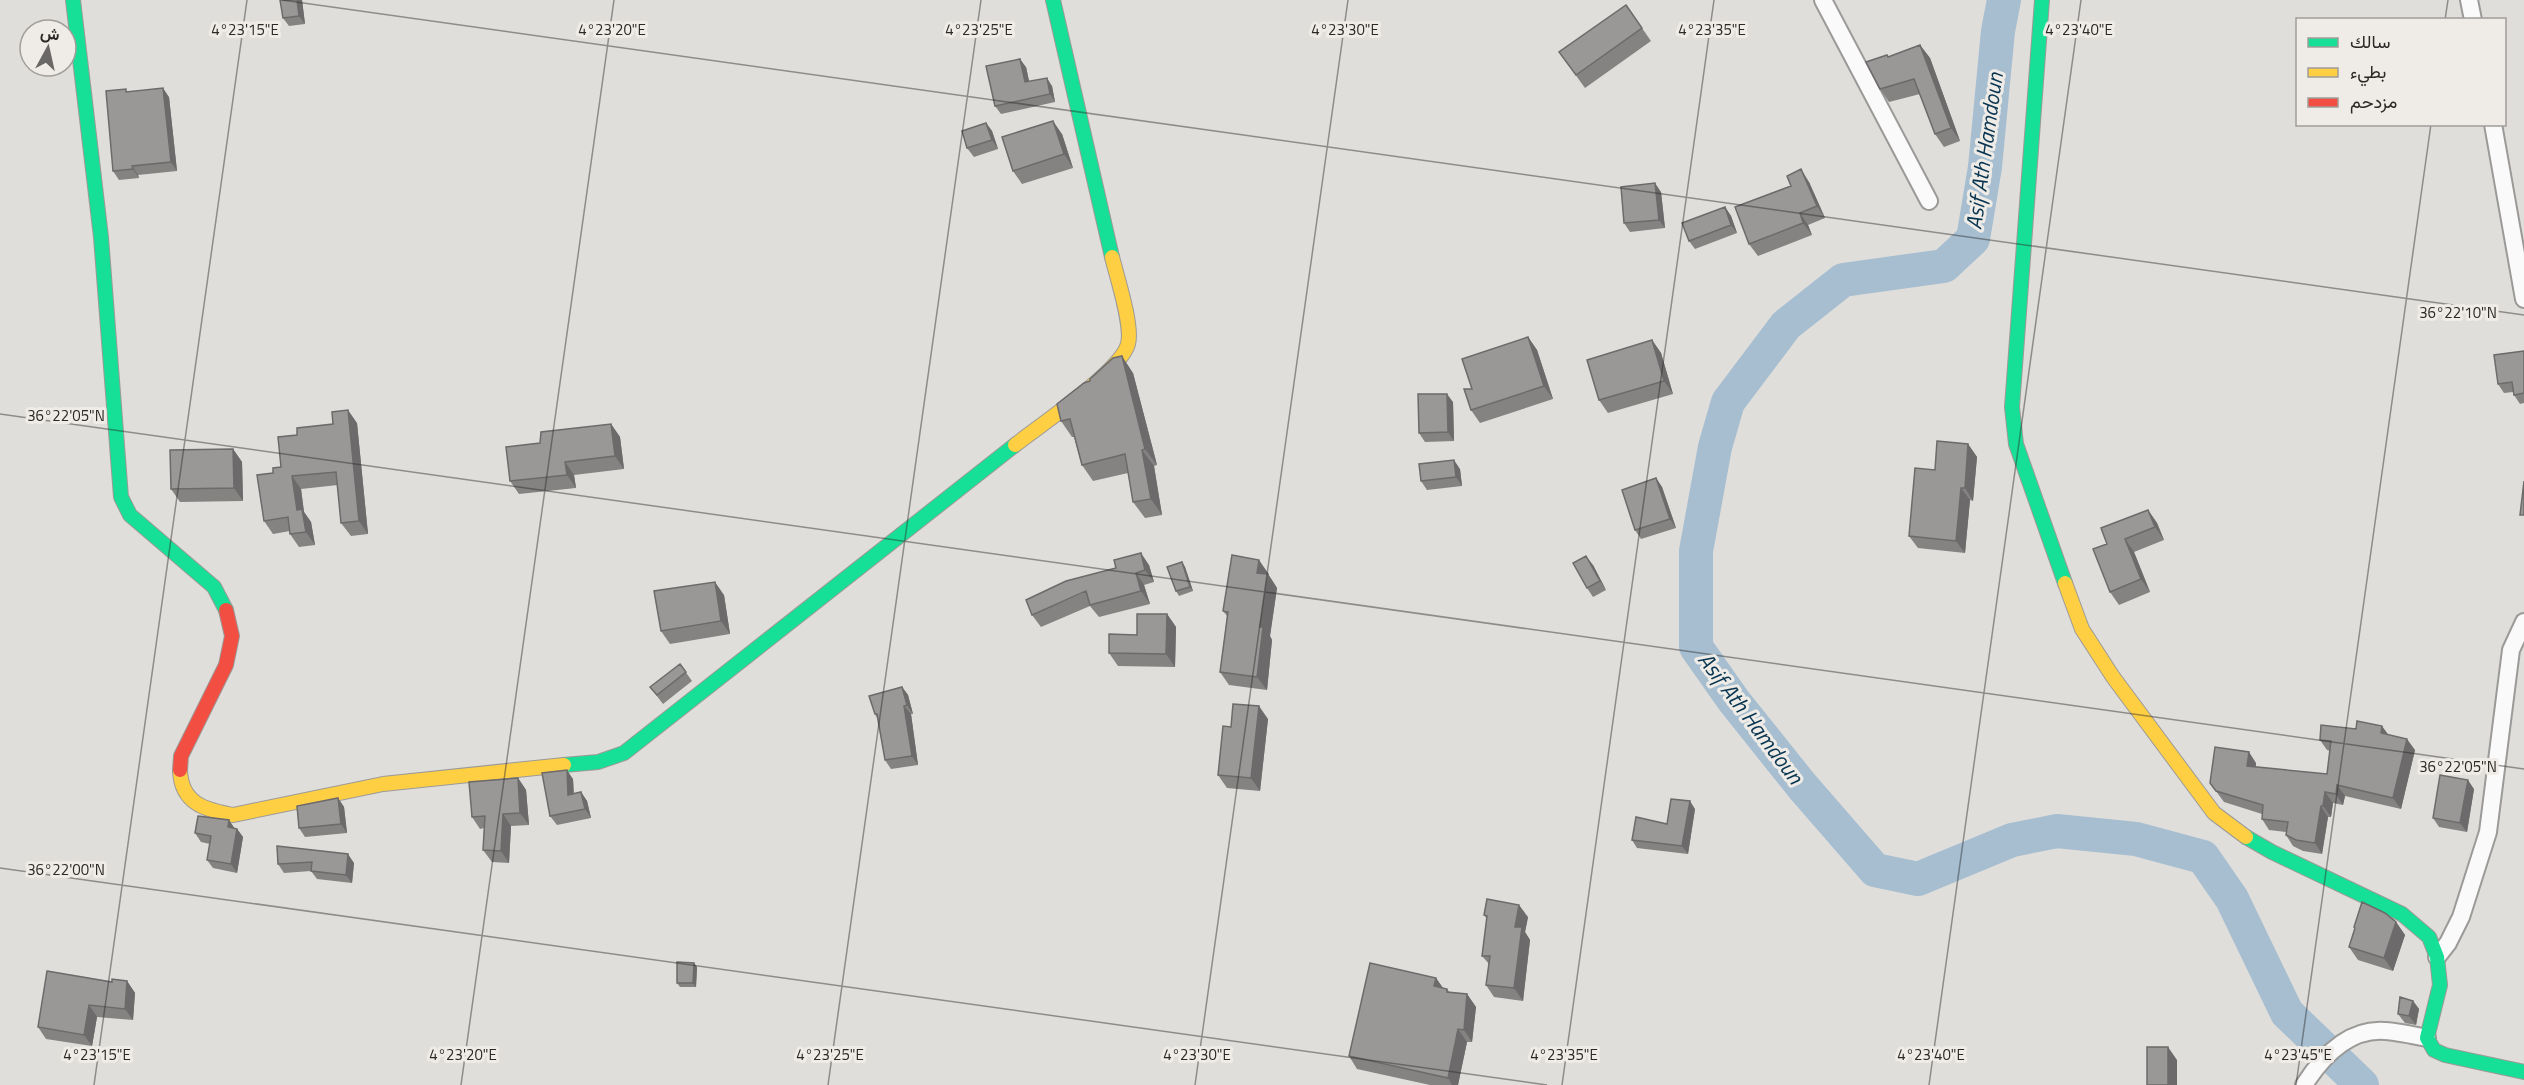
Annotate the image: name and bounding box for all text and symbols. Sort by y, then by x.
north arrow [18,18,78,78]
text: 4°23'15"E [211,18,279,41]
text: 4°23'20"E [578,18,646,41]
text: 4°23'25"E [945,18,1013,41]
text: 4°23'30"E [1311,18,1379,41]
text: 4°23'35"E [1678,18,1746,41]
text: 4°23'40"E [2045,18,2113,41]
legend [2296,18,2506,126]
text: ش [39,20,61,46]
text: سالك [2350,28,2390,55]
text: بطيء [2350,58,2386,87]
water label: Asif Ath Hamdoun [1956,69,2012,232]
text: مزدحم [2350,88,2397,115]
text: 36°22'10"N [2419,301,2497,324]
text: 36°22'05"N [27,404,105,427]
water label: Asif Ath Hamdoun [1690,645,1813,792]
text: 36°22'05"N [2419,755,2497,778]
text: 36°22'00"N [27,858,105,881]
text: 4°23'15"E [63,1043,131,1066]
text: 4°23'20"E [429,1043,497,1066]
text: 4°23'25"E [796,1043,864,1066]
text: 4°23'30"E [1163,1043,1231,1066]
text: 4°23'35"E [1530,1043,1598,1066]
text: 4°23'40"E [1897,1043,1965,1066]
text: 4°23'45"E [2264,1043,2332,1066]

